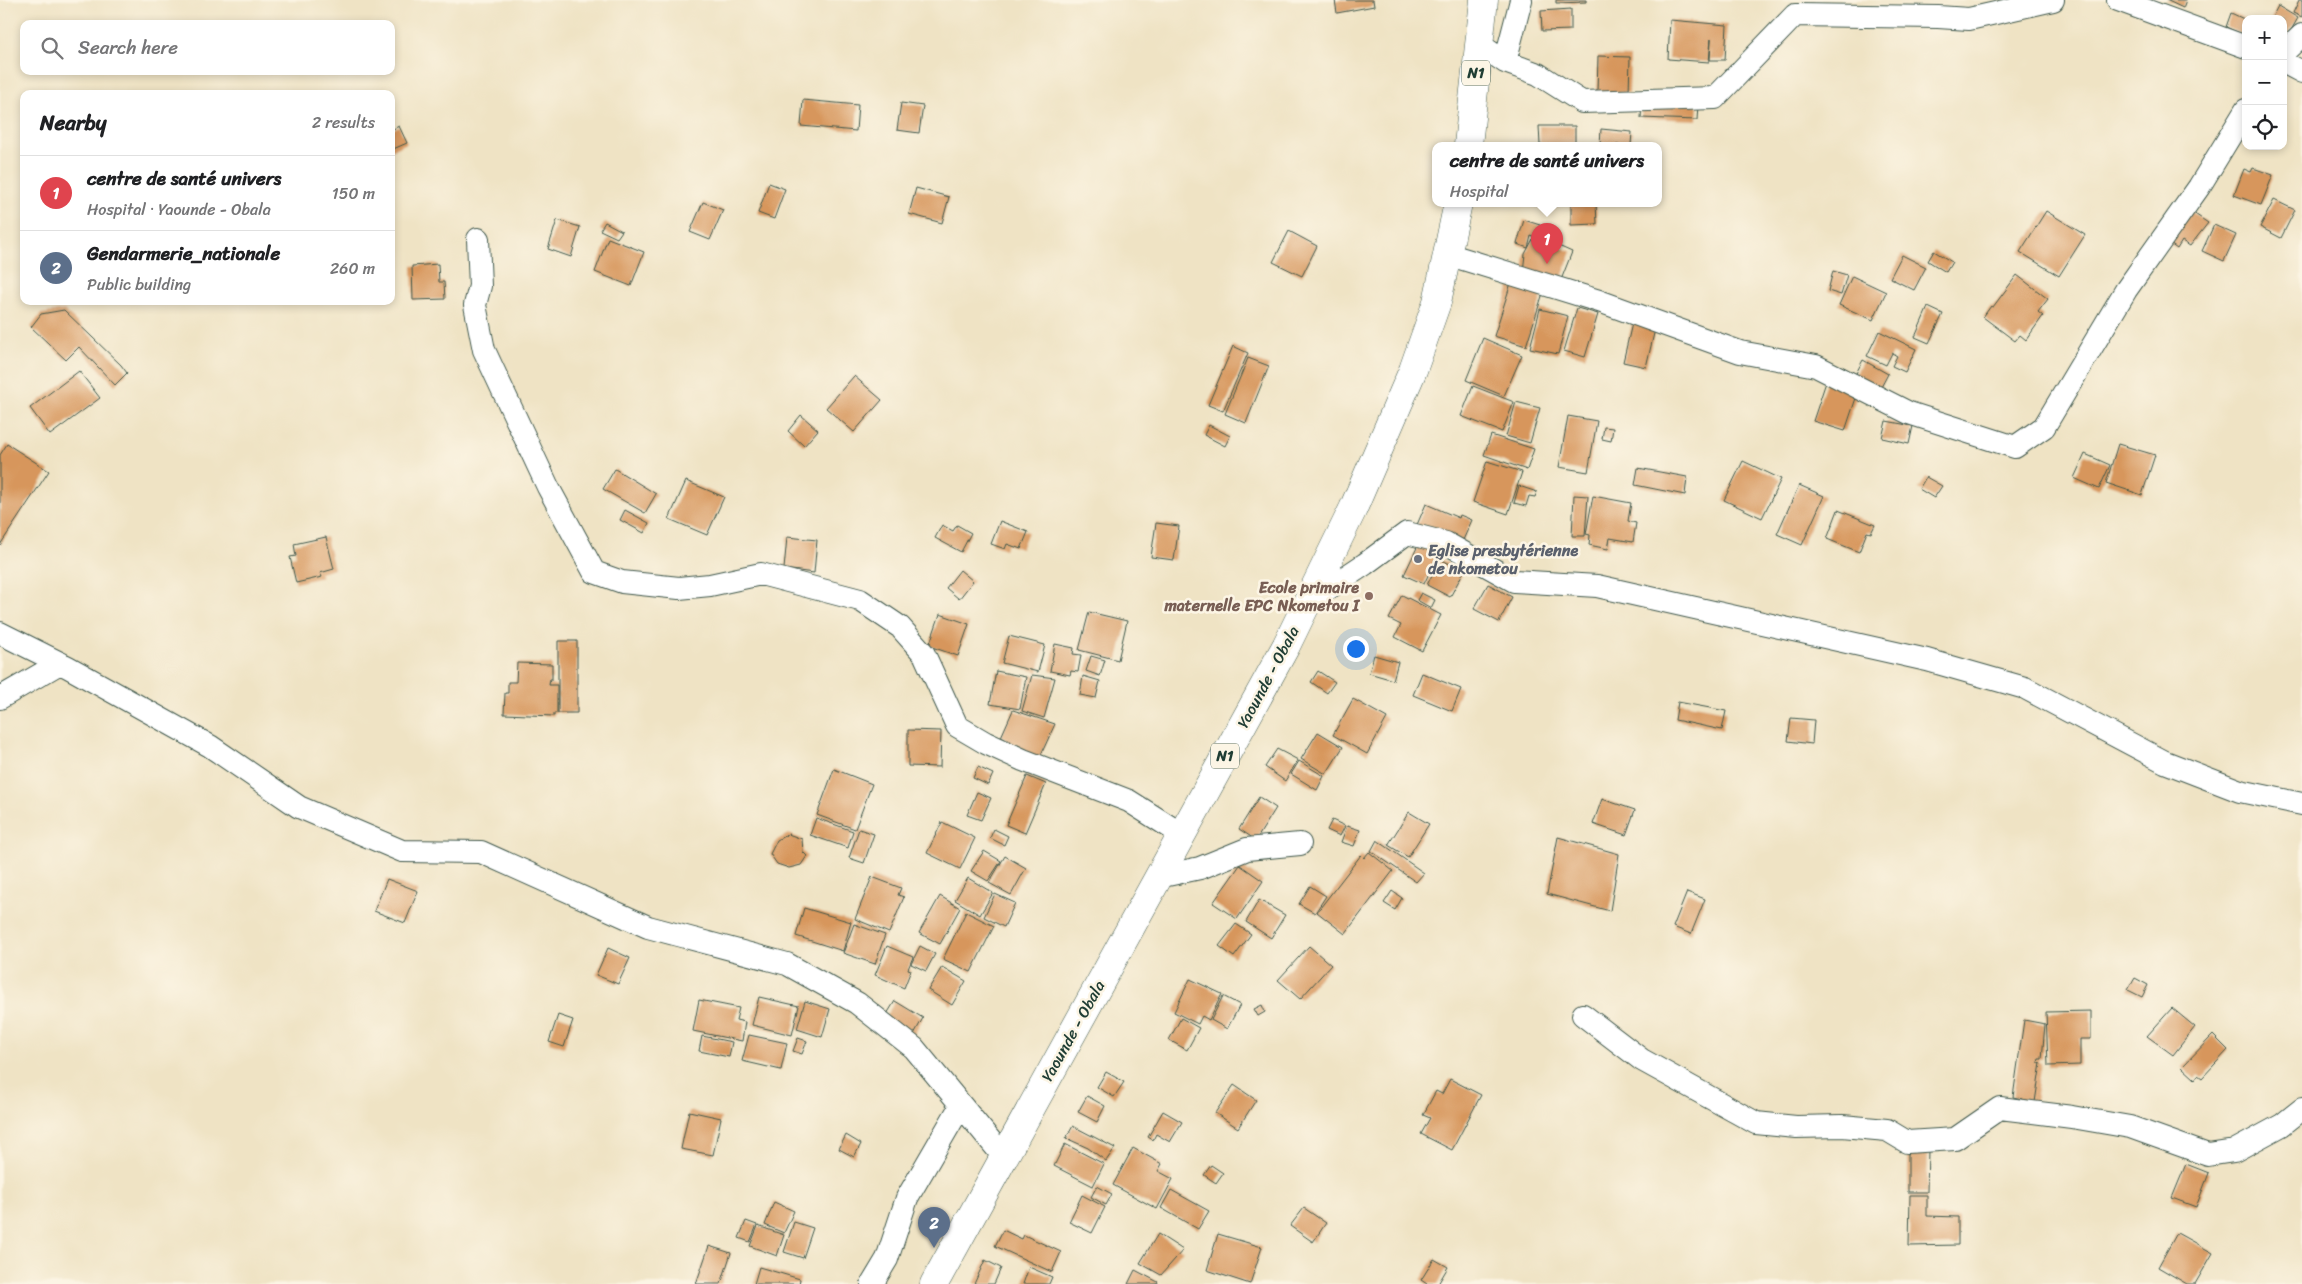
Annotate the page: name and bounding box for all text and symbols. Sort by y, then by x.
map controls [2242,15,2287,150]
button: + [2242,15,2287,60]
search box [20,20,395,75]
text: Search here [78,31,178,64]
icon: search [38,34,66,62]
road number: N1 [1462,60,1490,86]
button: − [2242,60,2287,105]
text: Nearby [40,104,106,142]
button: locate [2242,105,2287,150]
text: 2 results [312,108,375,137]
popup [1432,142,1662,207]
text: centre de santé univers [1450,144,1644,177]
text: centre de santé univers [87,162,281,195]
text: Hospital [1450,177,1509,206]
text: 1 [53,179,59,208]
text: 150 m [332,179,375,208]
text: Hospital · Yaounde - Obala [87,195,271,224]
pin: 1 [1531,223,1563,264]
text: Gendarmerie_nationale [87,237,280,270]
text: 2 [51,254,61,283]
text: 260 m [330,254,375,283]
text: Public building [87,270,191,299]
place label: Eglise presbytérienne de nkometou [1428,536,1578,583]
marker: Eglise presbytérienne de nkometou [1412,553,1424,565]
place label: Ecole primaire maternelle EPC Nkometou I [1164,573,1361,620]
marker: Ecole primaire maternelle EPC Nkometou I [1363,590,1375,602]
street label: Yaounde - Obala [1229,621,1307,733]
your location [1343,636,1369,662]
road number: N1 [1211,744,1239,768]
street label: Yaounde - Obala [1033,975,1113,1087]
pin: 2 [918,1207,950,1248]

